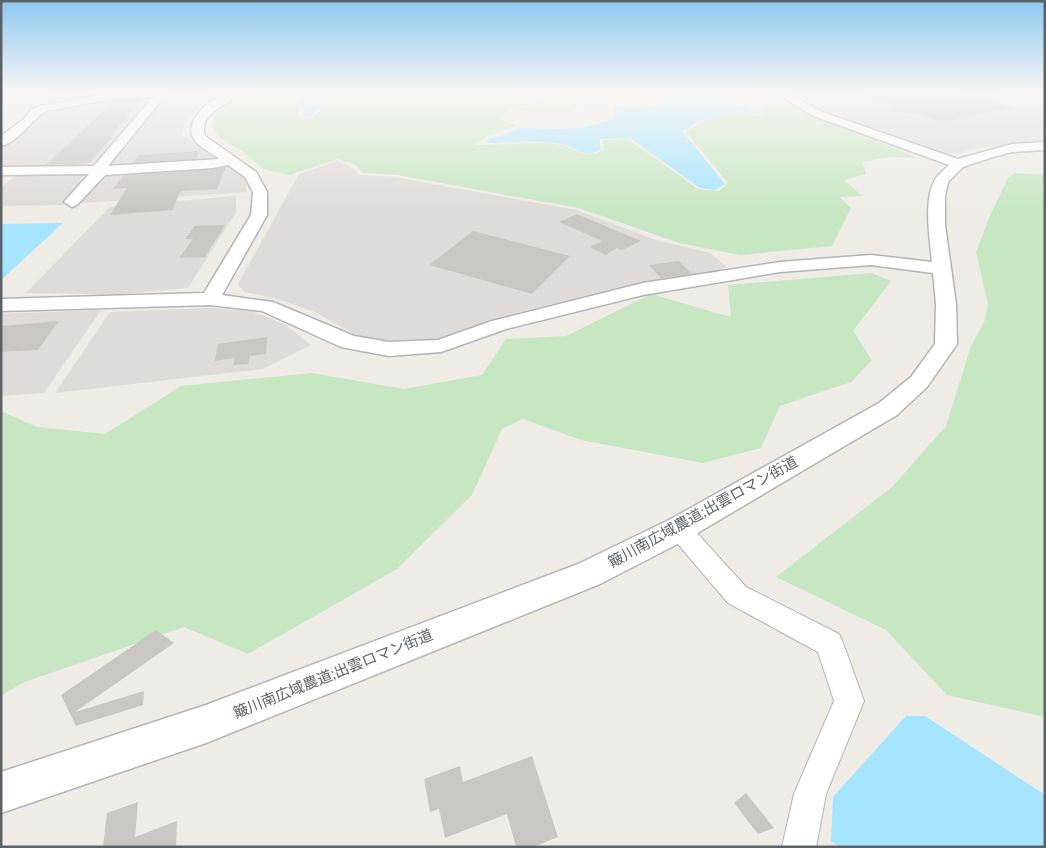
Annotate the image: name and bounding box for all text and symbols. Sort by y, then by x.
street label: 簸川南広域農道;出雲ロマン街道 [604,451,801,572]
street label: 簸川南広域農道;出雲ロマン街道 [230,624,436,723]

